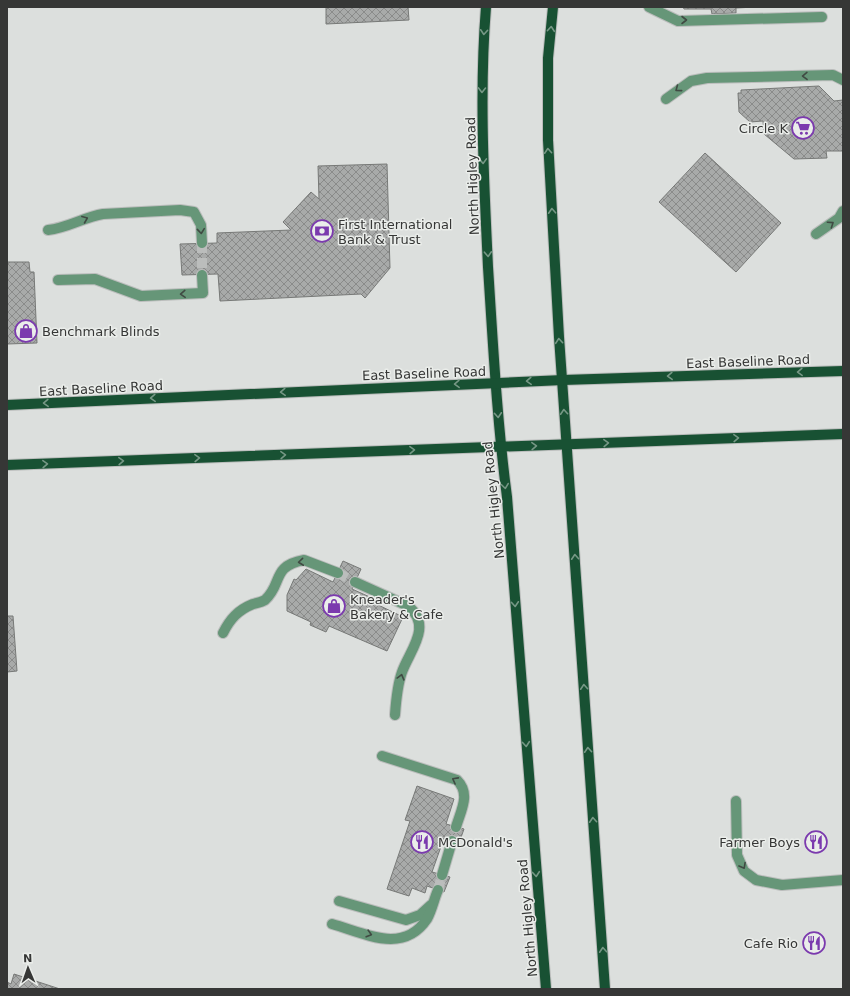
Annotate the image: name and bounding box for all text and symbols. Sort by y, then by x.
one-way arrow [681,16,687,24]
one-way arrow [546,26,555,32]
one-way arrow [480,29,489,36]
one-way arrow [802,72,808,80]
one-way arrow [676,85,683,92]
one-way arrow [478,87,486,93]
supermarket icon: Circle K [790,115,816,141]
street label: North Higley Road [463,117,482,235]
place label: Circle K [739,121,788,136]
one-way arrow [544,148,553,154]
one-way arrow [479,158,488,164]
one-way arrow [548,208,556,214]
one-way arrow [81,215,88,223]
place label: First International Bank & Trust [338,217,452,247]
bank icon: First International Bank & Trust [309,218,335,244]
one-way arrow [827,221,834,229]
one-way arrow [196,228,205,234]
one-way arrow [483,251,492,257]
one-way arrow [180,289,186,298]
shop icon: Benchmark Blinds [13,318,39,344]
place label: Benchmark Blinds [42,324,160,339]
one-way arrow [555,338,564,344]
street label: East Baseline Road [686,352,810,371]
street label: East Baseline Road [362,364,486,383]
one-way arrow [797,368,803,376]
one-way arrow [667,372,673,380]
one-way arrow [526,377,532,386]
street label: East Baseline Road [39,378,163,399]
one-way arrow [454,380,460,389]
one-way arrow [280,388,286,396]
one-way arrow [150,394,156,403]
one-way arrow [43,399,49,408]
one-way arrow [560,409,569,415]
one-way arrow [493,412,502,418]
one-way arrow [733,434,739,442]
one-way arrow [603,438,609,447]
street label: North Higley Road [480,440,507,560]
one-way arrow [531,441,537,450]
one-way arrow [409,445,415,454]
one-way arrow [280,450,286,459]
one-way arrow [194,454,200,462]
one-way arrow [118,457,124,465]
one-way arrow [42,459,48,468]
one-way arrow [501,483,510,489]
one-way arrow [570,554,579,560]
one-way arrow [298,557,304,566]
place label: Kneader's Bakery & Cafe [350,592,443,622]
shop icon: Kneader's Bakery & Cafe [321,593,347,619]
one-way arrow [511,601,520,607]
one-way arrow [396,674,405,681]
one-way arrow [579,684,588,690]
one-way arrow [521,741,530,747]
one-way arrow [584,747,593,753]
one-way arrow [452,778,459,785]
one-way arrow [589,817,598,823]
restaurant icon: McDonald's [409,829,435,855]
restaurant icon: Farmer Boys [803,829,829,855]
place label: McDonald's [438,835,513,850]
place label: Farmer Boys [719,835,800,850]
street label: North Higley Road [515,858,540,977]
one-way arrow [738,862,746,869]
one-way arrow [532,871,541,877]
one-way arrow [366,930,372,938]
restaurant icon: Cafe Rio [801,930,827,956]
place label: Cafe Rio [744,936,798,951]
one-way arrow [598,947,607,953]
north arrow [8,948,48,988]
text: N [23,952,33,965]

